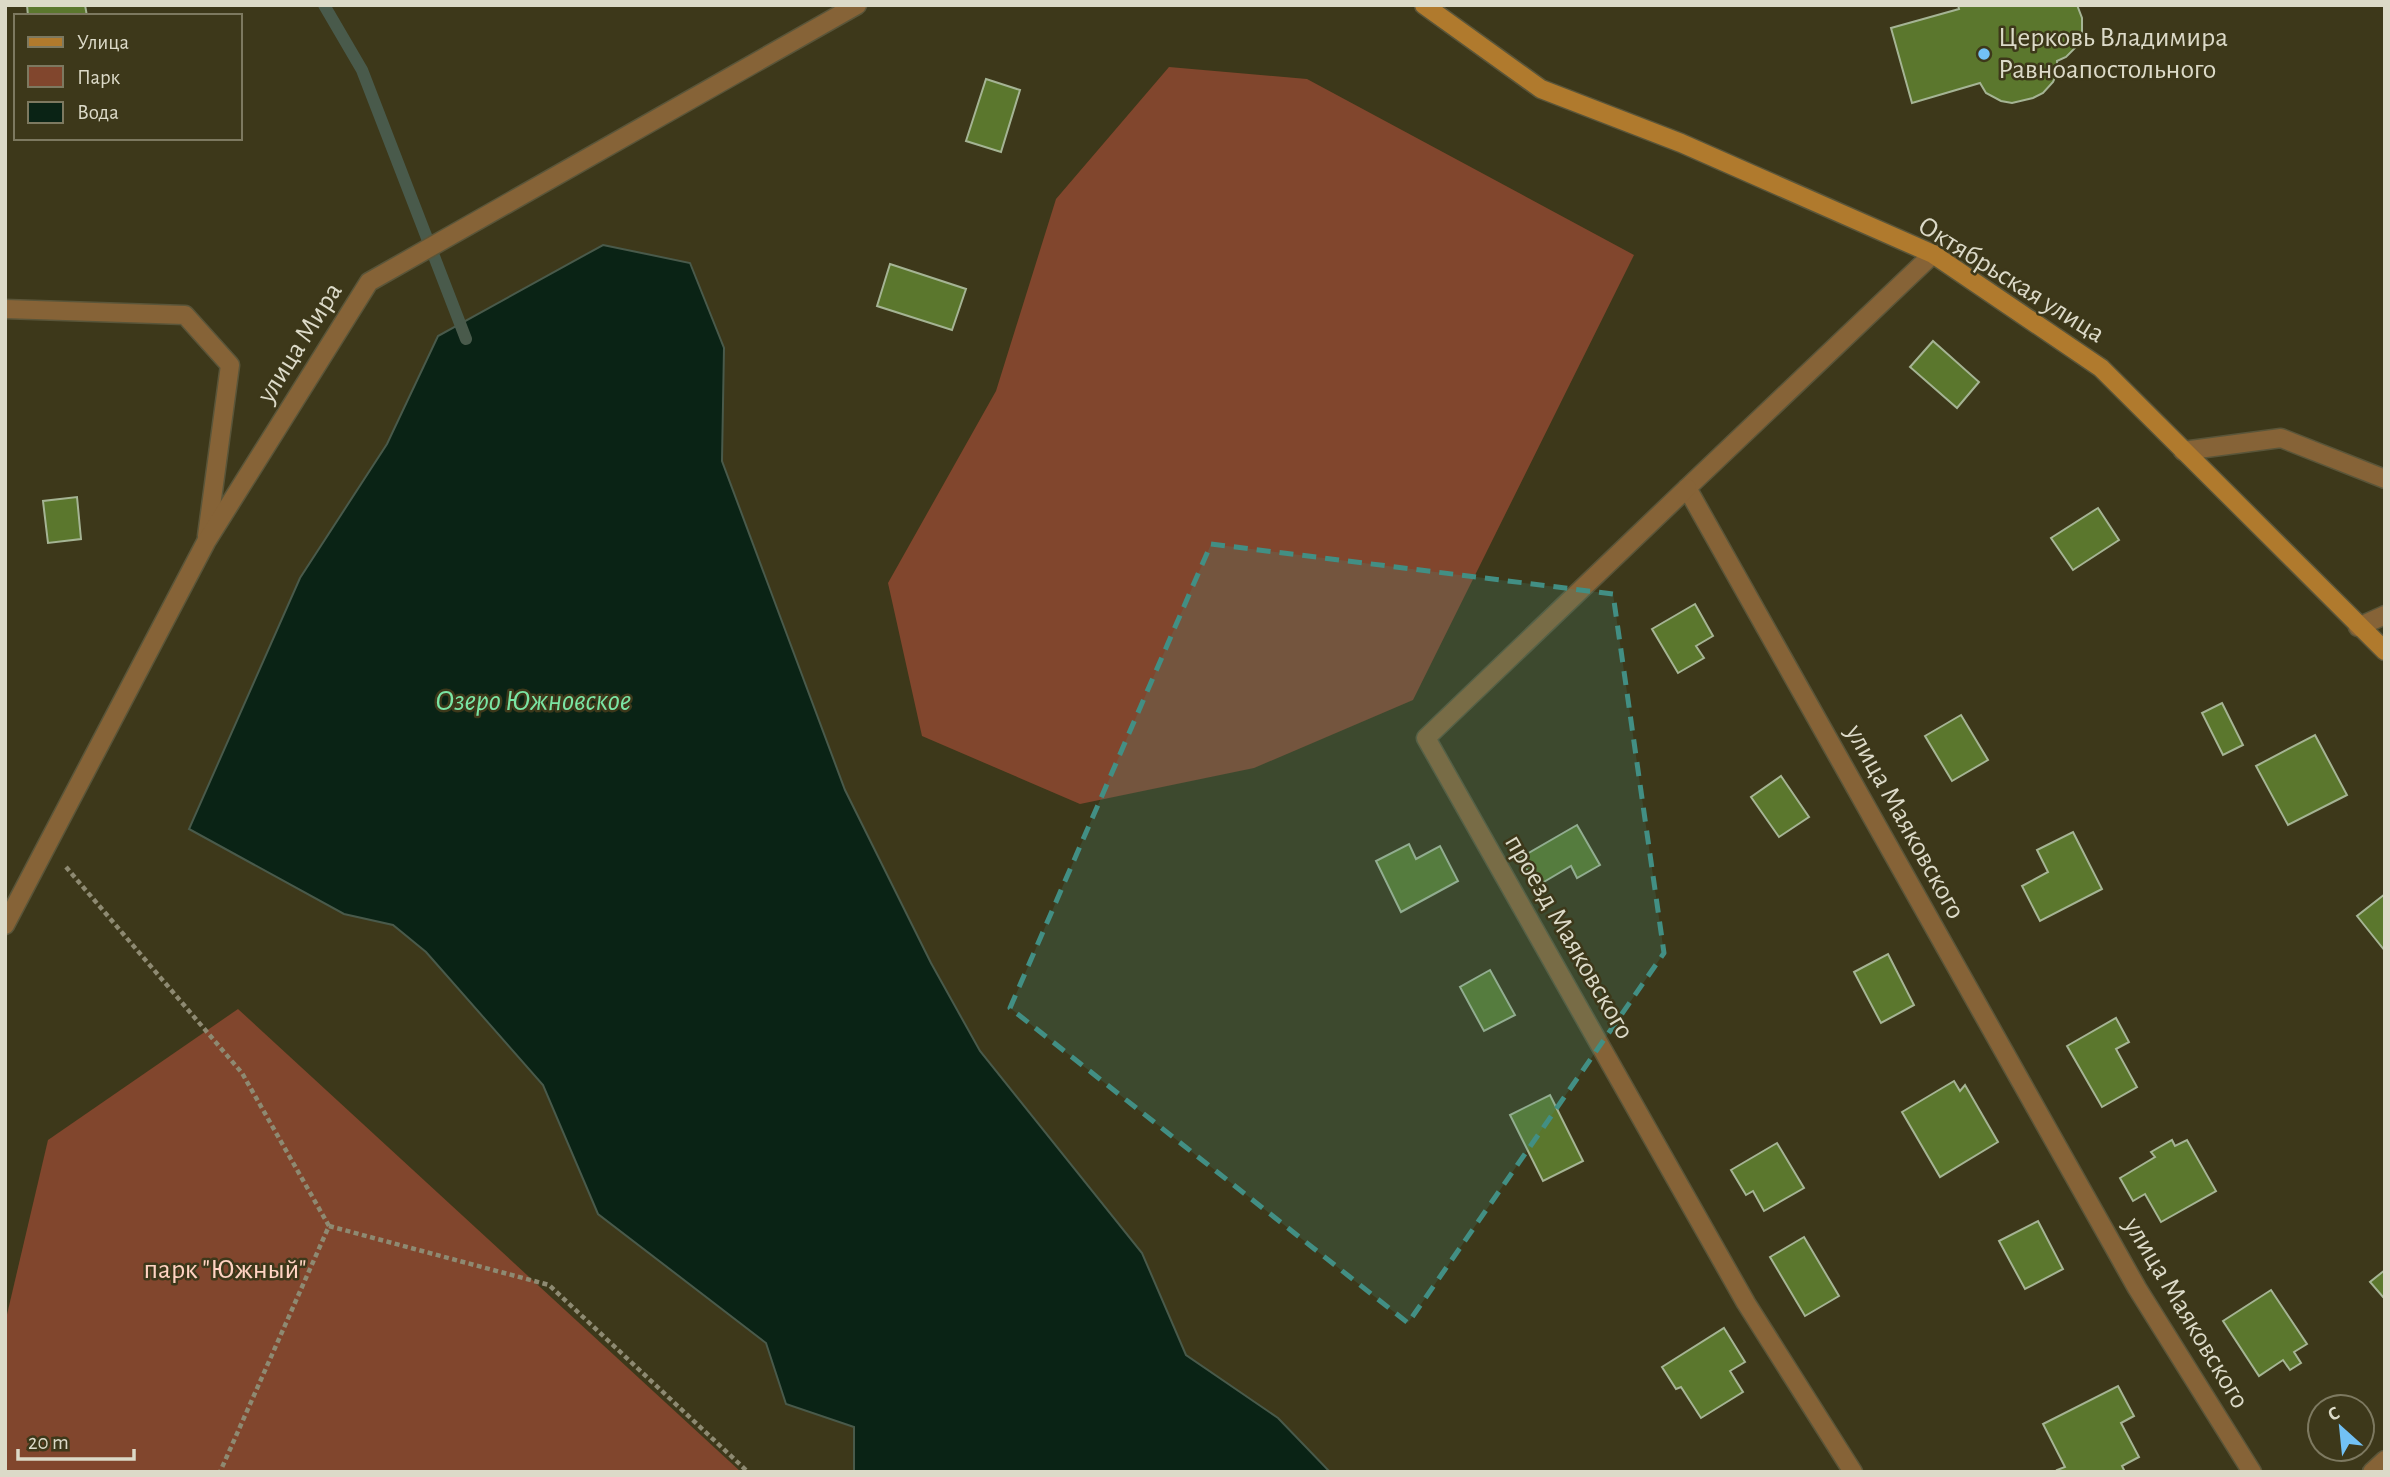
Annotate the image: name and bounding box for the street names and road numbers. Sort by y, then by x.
street label: Октябрьская улица [1913,211,2109,349]
street label: улица Мира [252,278,348,409]
street label: улица Маяковского [1840,719,1970,924]
street label: проезд Маяковского [1499,830,1639,1044]
street label: улица Маяковского [2118,1212,2254,1413]

